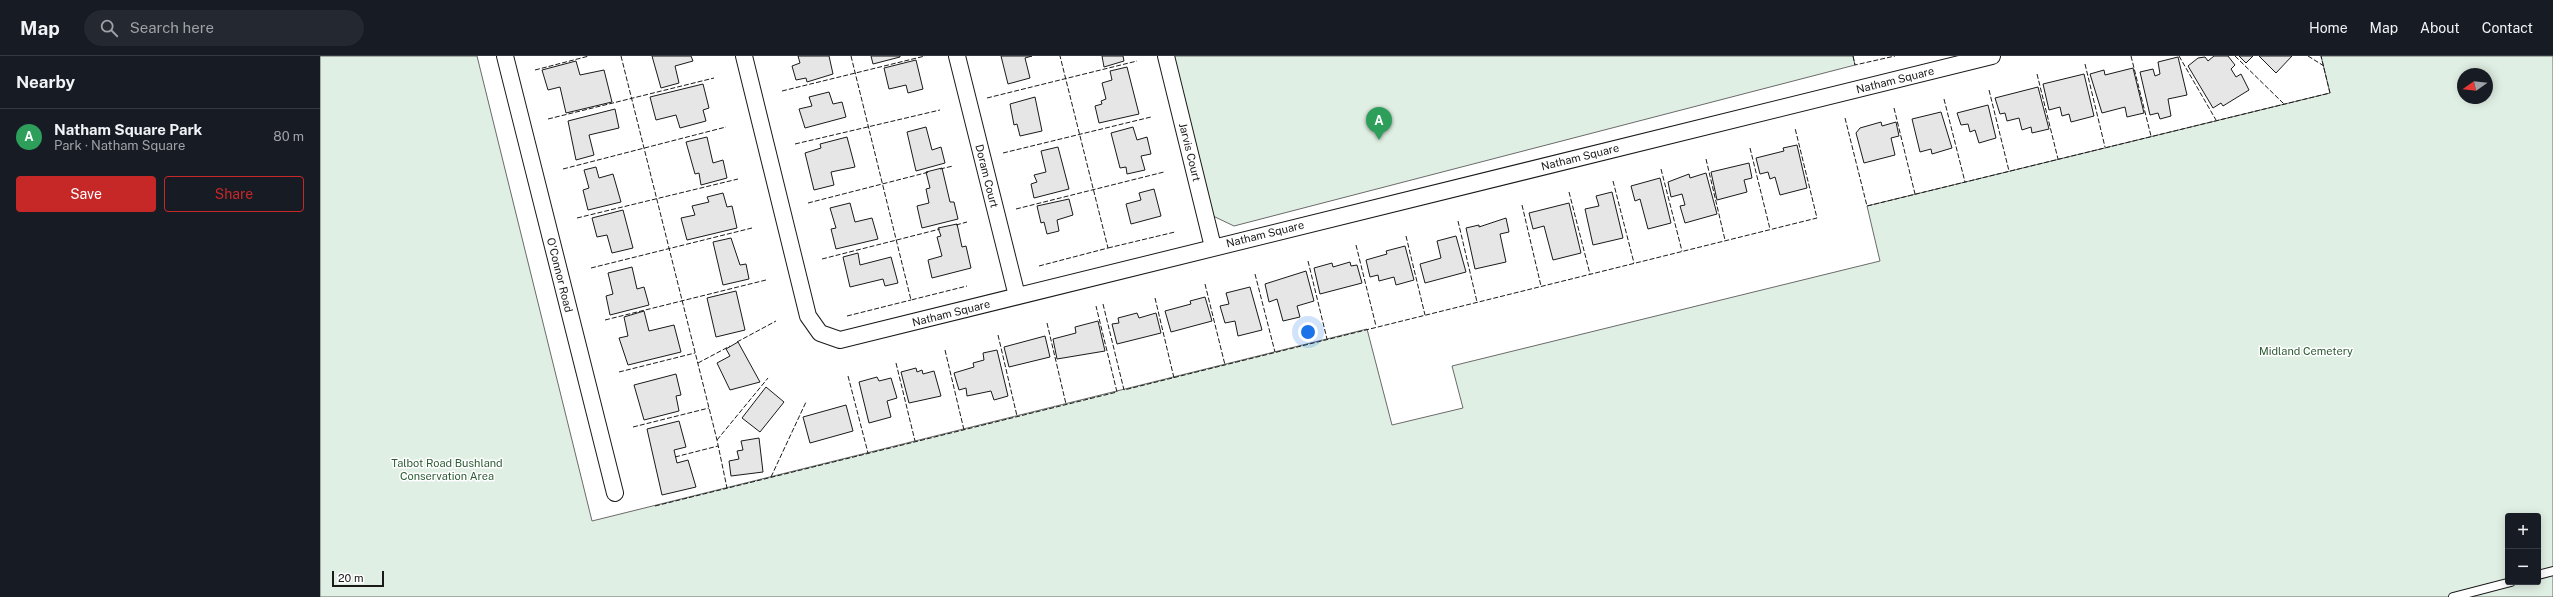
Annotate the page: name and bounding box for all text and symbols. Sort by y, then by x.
search box [84,10,364,46]
text: Map [20,17,60,39]
icon: search [98,17,120,39]
text: Search here [130,19,214,36]
text: Home [2309,20,2348,36]
text: Map [2370,20,2398,36]
text: About [2420,20,2460,36]
text: Contact [2482,20,2533,36]
street label: Natham Square [1855,65,1935,95]
north arrow [2457,68,2493,104]
text: Nearby [16,72,75,92]
pin: A [1366,107,1392,140]
text: Natham Square Park [54,121,202,138]
street label: Jarvis Court [1177,121,1203,183]
text: A [24,129,34,144]
text: 80 m [273,129,304,144]
text: Park · Natham Square [54,138,185,153]
street label: Natham Square [1540,142,1620,172]
street label: Doram Court [973,143,1001,209]
button: Save [16,176,156,212]
button: Share [164,176,304,212]
street label: Natham Square [1225,219,1305,249]
street label: O'Connor Road [545,236,575,314]
street label: Natham Square [911,298,991,328]
your location [1298,322,1318,342]
park label: Midland Cemetery [2259,345,2353,357]
park label: Talbot Road Bushland Conservation Area [391,457,503,482]
map controls [2505,513,2541,585]
button: + [2505,513,2541,549]
button: − [2505,549,2541,585]
scale bar [332,569,384,588]
text: 20 m [338,572,363,584]

